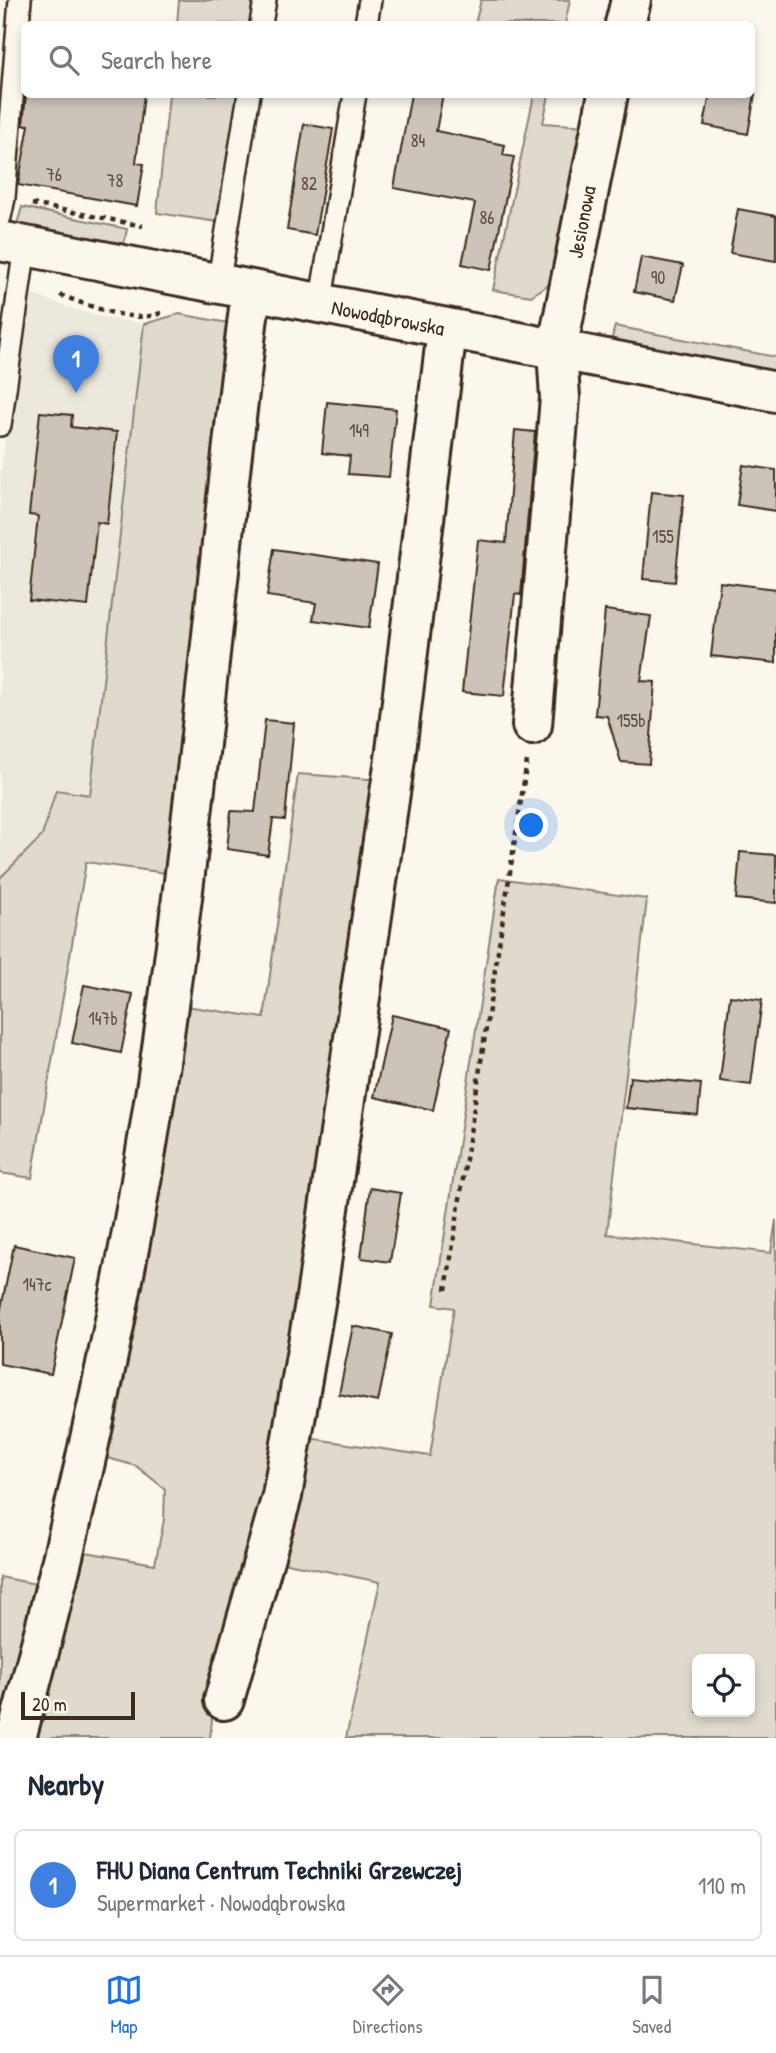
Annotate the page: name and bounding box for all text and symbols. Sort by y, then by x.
search box [21,21,755,98]
icon: search [45,41,83,79]
text: Search here [101,42,212,77]
house number: 84 [411,128,426,153]
house number: 76 [46,162,62,187]
house number: 78 [107,168,124,193]
house number: 82 [301,171,318,196]
street label: Jesionowa [560,183,603,261]
house number: 86 [480,205,494,230]
house number: 90 [651,265,665,290]
street label: Nowodąbrowska [329,292,447,343]
pin: 1 [53,335,99,393]
house number: 149 [349,418,369,443]
house number: 155 [652,524,674,549]
house number: 155b [616,708,646,733]
your location [514,808,548,842]
house number: 147b [88,1006,118,1031]
house number: 147c [22,1272,52,1297]
map controls [692,1654,755,1717]
button: locate [692,1654,755,1717]
scale bar [21,1689,135,1721]
text: 20 m [32,1691,67,1717]
text: Nearby [28,1764,104,1804]
text: FHU Diana Centrum Techniki Grzewczej [97,1852,462,1887]
text: 1 [49,1870,57,1901]
text: 110 m [698,1870,746,1901]
text: Supermarket · Nowodąbrowska [97,1887,345,1918]
tab: Map [105,1971,143,2039]
tab: Directions [353,1971,423,2039]
tab: Saved [632,1971,671,2039]

